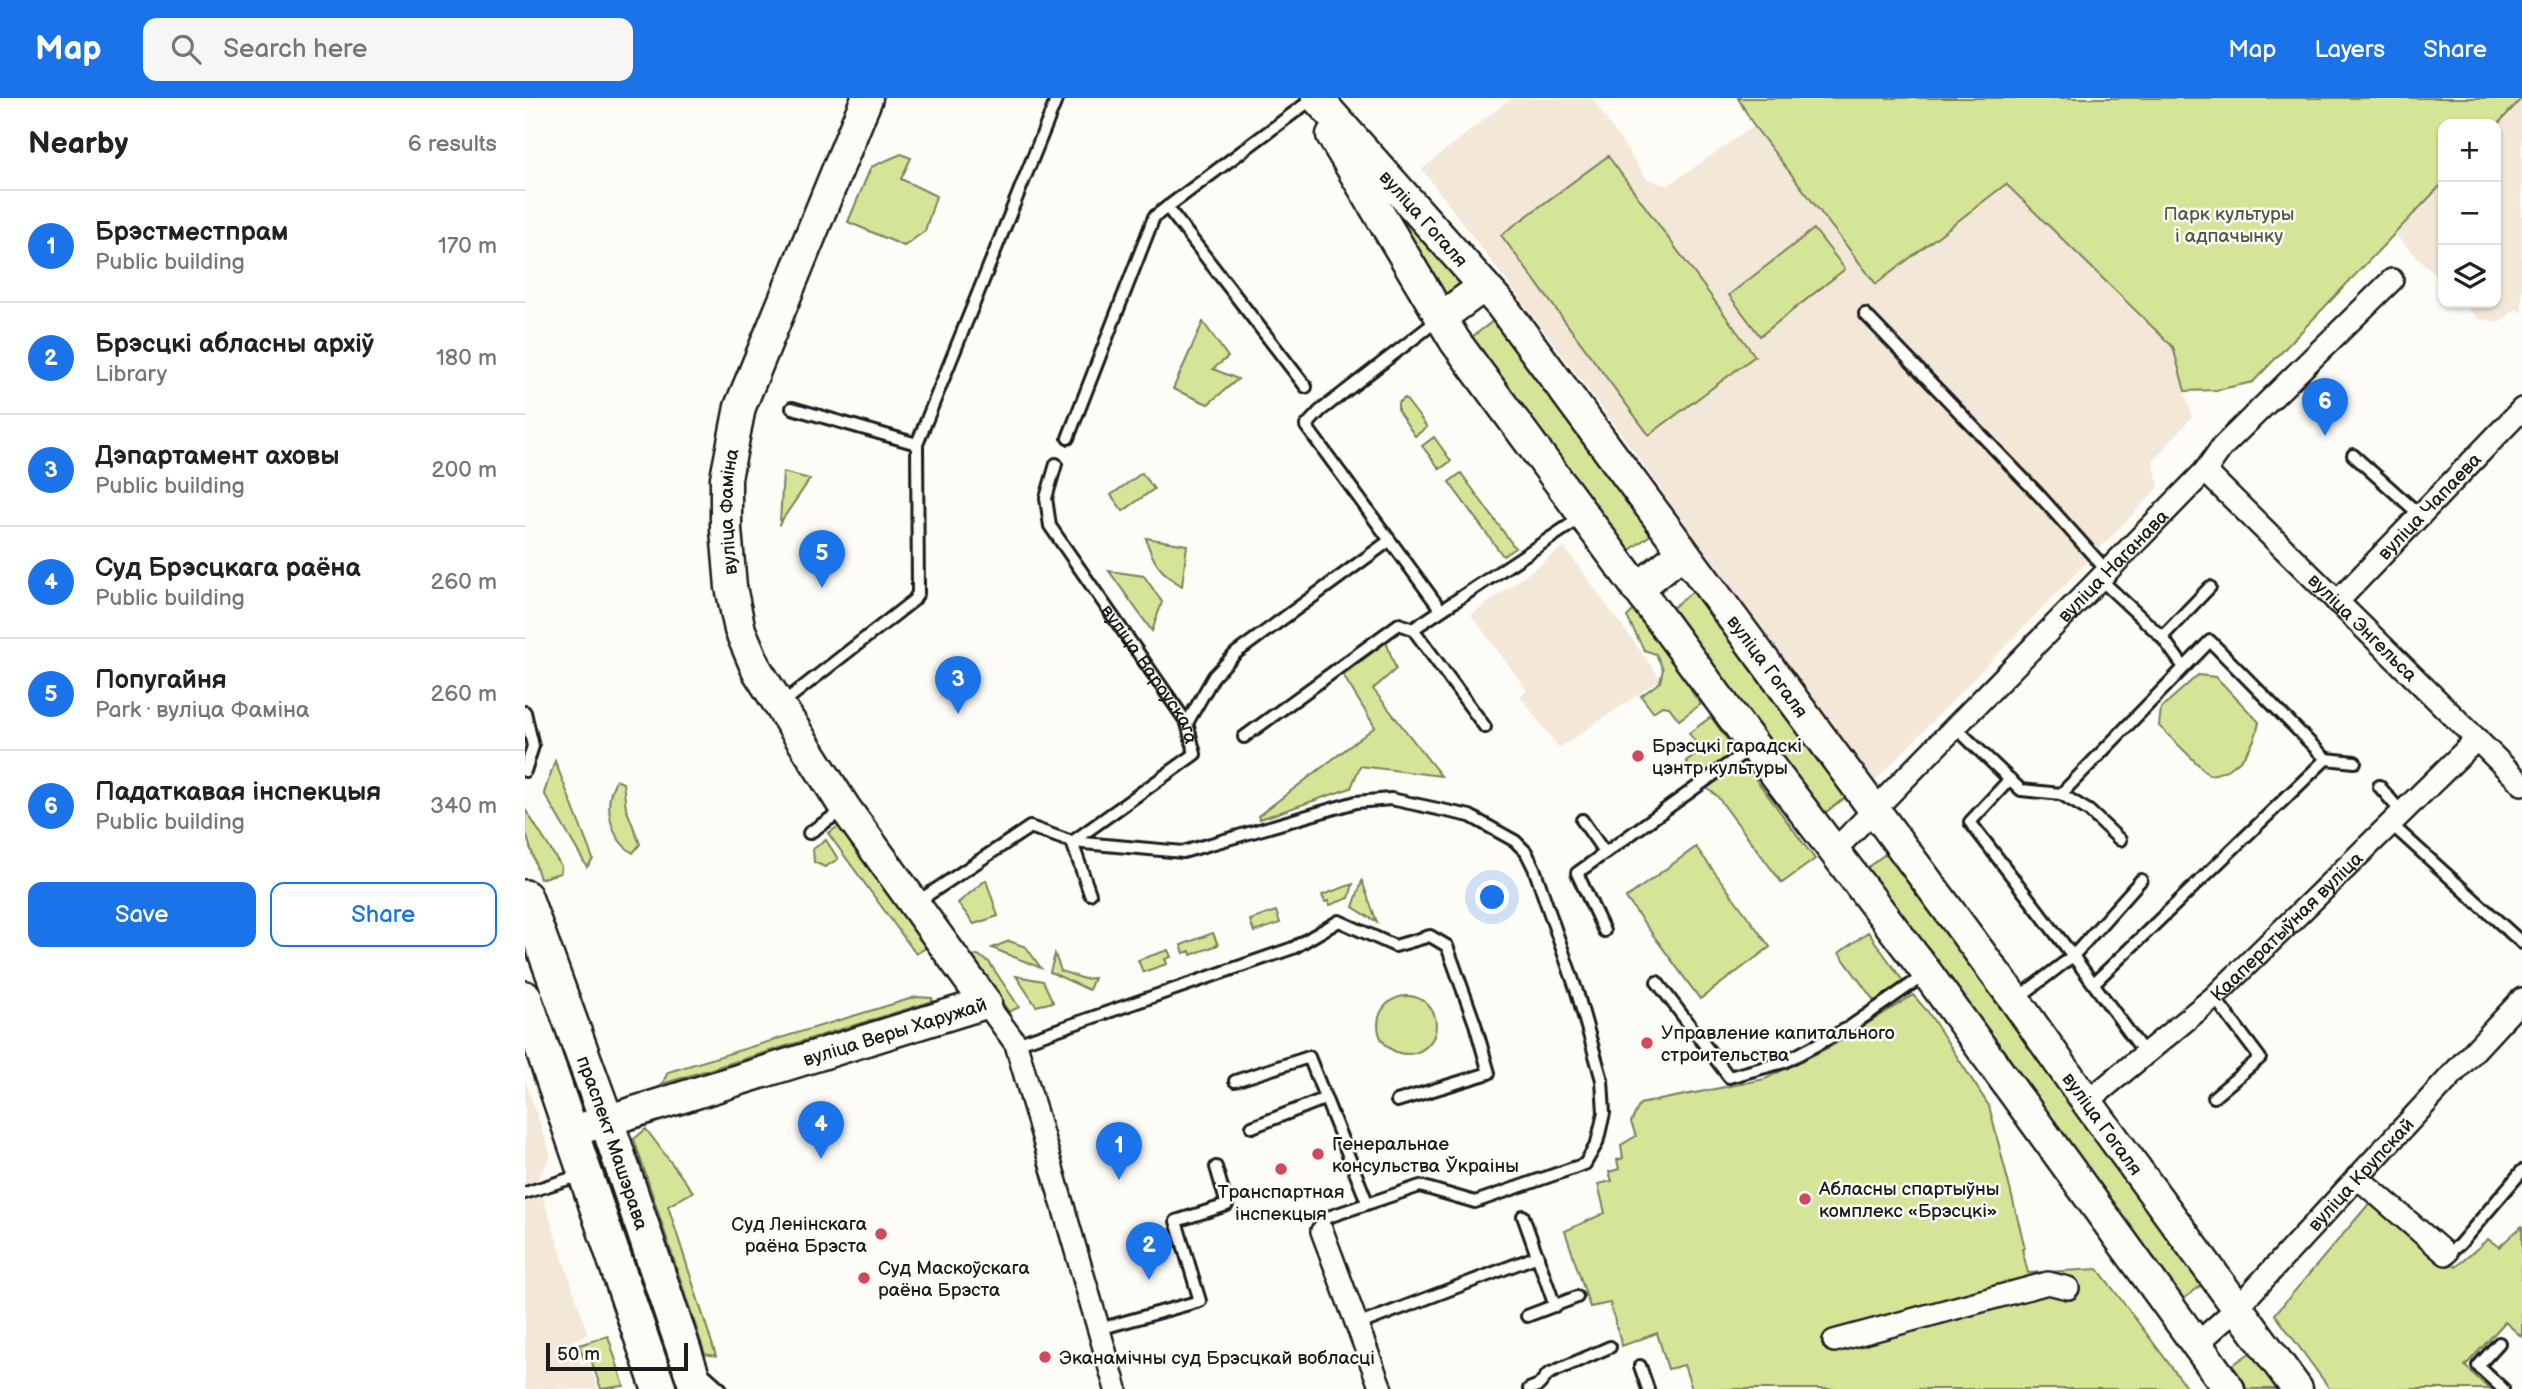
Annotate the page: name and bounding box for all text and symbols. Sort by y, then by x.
search box [143,18,633,81]
text: Map [35,29,101,69]
icon: search [167,30,205,68]
text: Search here [223,34,367,65]
text: Map [2228,35,2276,64]
text: Layers [2314,35,2385,64]
text: Share [2423,35,2487,64]
map controls [2438,119,2501,308]
button: + [2438,119,2501,182]
text: Nearby [28,126,128,162]
text: 6 results [408,130,497,158]
street label: вуліца Гогаля [1374,166,1472,272]
button: − [2438,182,2501,245]
park label: Парк культуры і адпачынку [2164,203,2294,248]
text: Брэстместпрам [95,217,288,248]
text: 1 [46,232,56,260]
text: 170 m [438,232,497,260]
button: layers [2438,245,2501,308]
text: Public building [95,248,245,276]
text: Брэсцкі абласны архіў [95,329,374,360]
text: 2 [44,344,58,372]
text: 180 m [436,344,497,372]
text: Library [95,360,167,388]
pin: 6 [2302,378,2348,436]
text: Дэпартамент аховы [95,441,340,472]
street label: вуліца Фаміна [716,447,745,576]
street label: вуліца Чапаева [2373,449,2487,565]
text: 3 [44,456,58,484]
text: 200 m [431,456,497,484]
text: Public building [95,472,245,500]
street label: вуліца Наганава [2054,505,2174,628]
pin: 5 [799,530,845,588]
text: Суд Брэсцкага раёна [95,553,361,584]
text: 4 [44,568,58,596]
text: 260 m [431,568,497,596]
street label: вуліца Энгельса [2303,569,2421,687]
text: Public building [95,584,245,612]
street label: вуліца Вароўскага [1095,601,1202,746]
street label: вуліца Гогаля [1721,611,1812,723]
pin: 3 [935,656,981,714]
text: Попугайня [95,665,227,696]
text: 5 [44,680,58,708]
text: 260 m [431,680,497,708]
text: Park · вуліца Фаміна [95,696,310,724]
place label: Брэсцкі гарадскі цэнтр культуры [1652,735,1802,780]
marker: Брэсцкі гарадскі цэнтр культуры [1630,748,1646,764]
text: Падаткавая інспекцыя [95,777,381,808]
text: 6 [44,792,58,820]
text: 340 m [430,792,497,820]
text: Public building [95,808,245,836]
street label: Кааператыўная вуліца [2206,848,2368,1007]
your location [1475,880,1509,914]
button: Save [28,882,256,947]
button: Share [270,882,497,947]
street label: вуліца Веры Харужай [800,993,990,1072]
place label: Управление капитального строительства [1661,1022,1895,1067]
marker: Управление капитального строительства [1639,1035,1655,1051]
street label: праспект Машэрава [571,1053,653,1233]
street label: вуліца Гогаля [2057,1068,2147,1180]
pin: 4 [798,1101,844,1159]
street label: вуліца Крупскай [2304,1114,2419,1236]
pin: 1 [1096,1122,1142,1180]
place label: Генеральнае консульства Ўкраіны [1332,1133,1519,1178]
marker: Генеральнае консульства Ўкраіны [1310,1146,1326,1162]
marker: Транспартная інспекцыя [1273,1161,1289,1177]
place label: Абласны спартыўны комплекс «Брэсцкі» [1818,1178,1999,1223]
place label: Транспартная інспекцыя [1218,1181,1345,1226]
marker: Абласны спартыўны комплекс «Брэсцкі» [1797,1191,1813,1207]
place label: Суд Ленінскага раёна Брэста [731,1213,867,1258]
pin: 2 [1126,1222,1172,1280]
marker: Суд Ленінскага раёна Брэста [873,1226,889,1242]
place label: Суд Маскоўскага раёна Брэста [878,1257,1030,1302]
marker: Суд Маскоўскага раёна Брэста [856,1270,872,1286]
scale bar [546,1340,688,1372]
text: 50 m [557,1343,600,1366]
place label: Эканамічны суд Брэсцкай вобласці [1059,1347,1375,1370]
marker: Эканамічны суд Брэсцкай вобласці [1037,1349,1053,1365]

